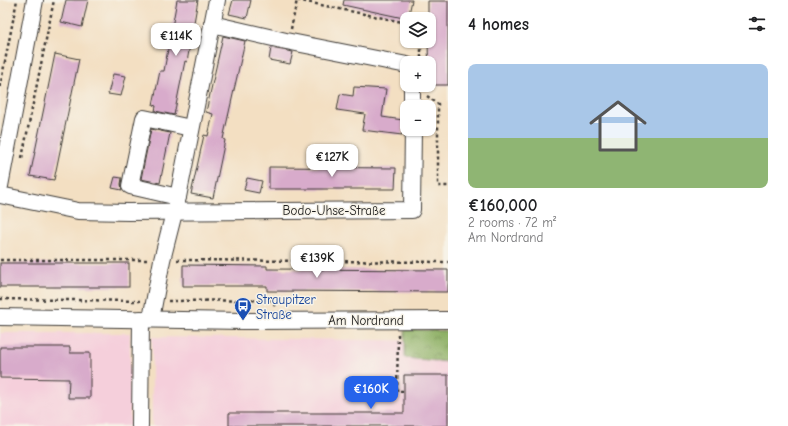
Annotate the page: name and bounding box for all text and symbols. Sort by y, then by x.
map controls [400,12,436,136]
button: layers [400,12,436,48]
icon: filters [746,13,768,35]
text: 4 homes [468,15,529,34]
pin: €114K [148,23,204,57]
text: €114K [160,28,192,43]
button: + [400,56,436,92]
icon: home [582,90,654,162]
button: − [400,100,436,136]
pin: €127K [304,144,360,178]
text: €127K [315,149,349,164]
text: €160,000 [468,196,537,215]
street label: Bodo-Uhse-Straße [283,203,386,218]
text: 2 rooms · 72 m² [468,215,556,230]
text: Am Nordrand [468,230,543,245]
pin: €139K [289,245,345,279]
text: €139K [300,250,334,265]
place label: Straupitzer Straße [256,292,317,322]
bus stop icon: Straupitzer Straße [233,296,253,321]
street label: Am Nordrand [328,313,404,328]
pin: €160K [343,376,399,410]
text: €160K [353,381,389,396]

